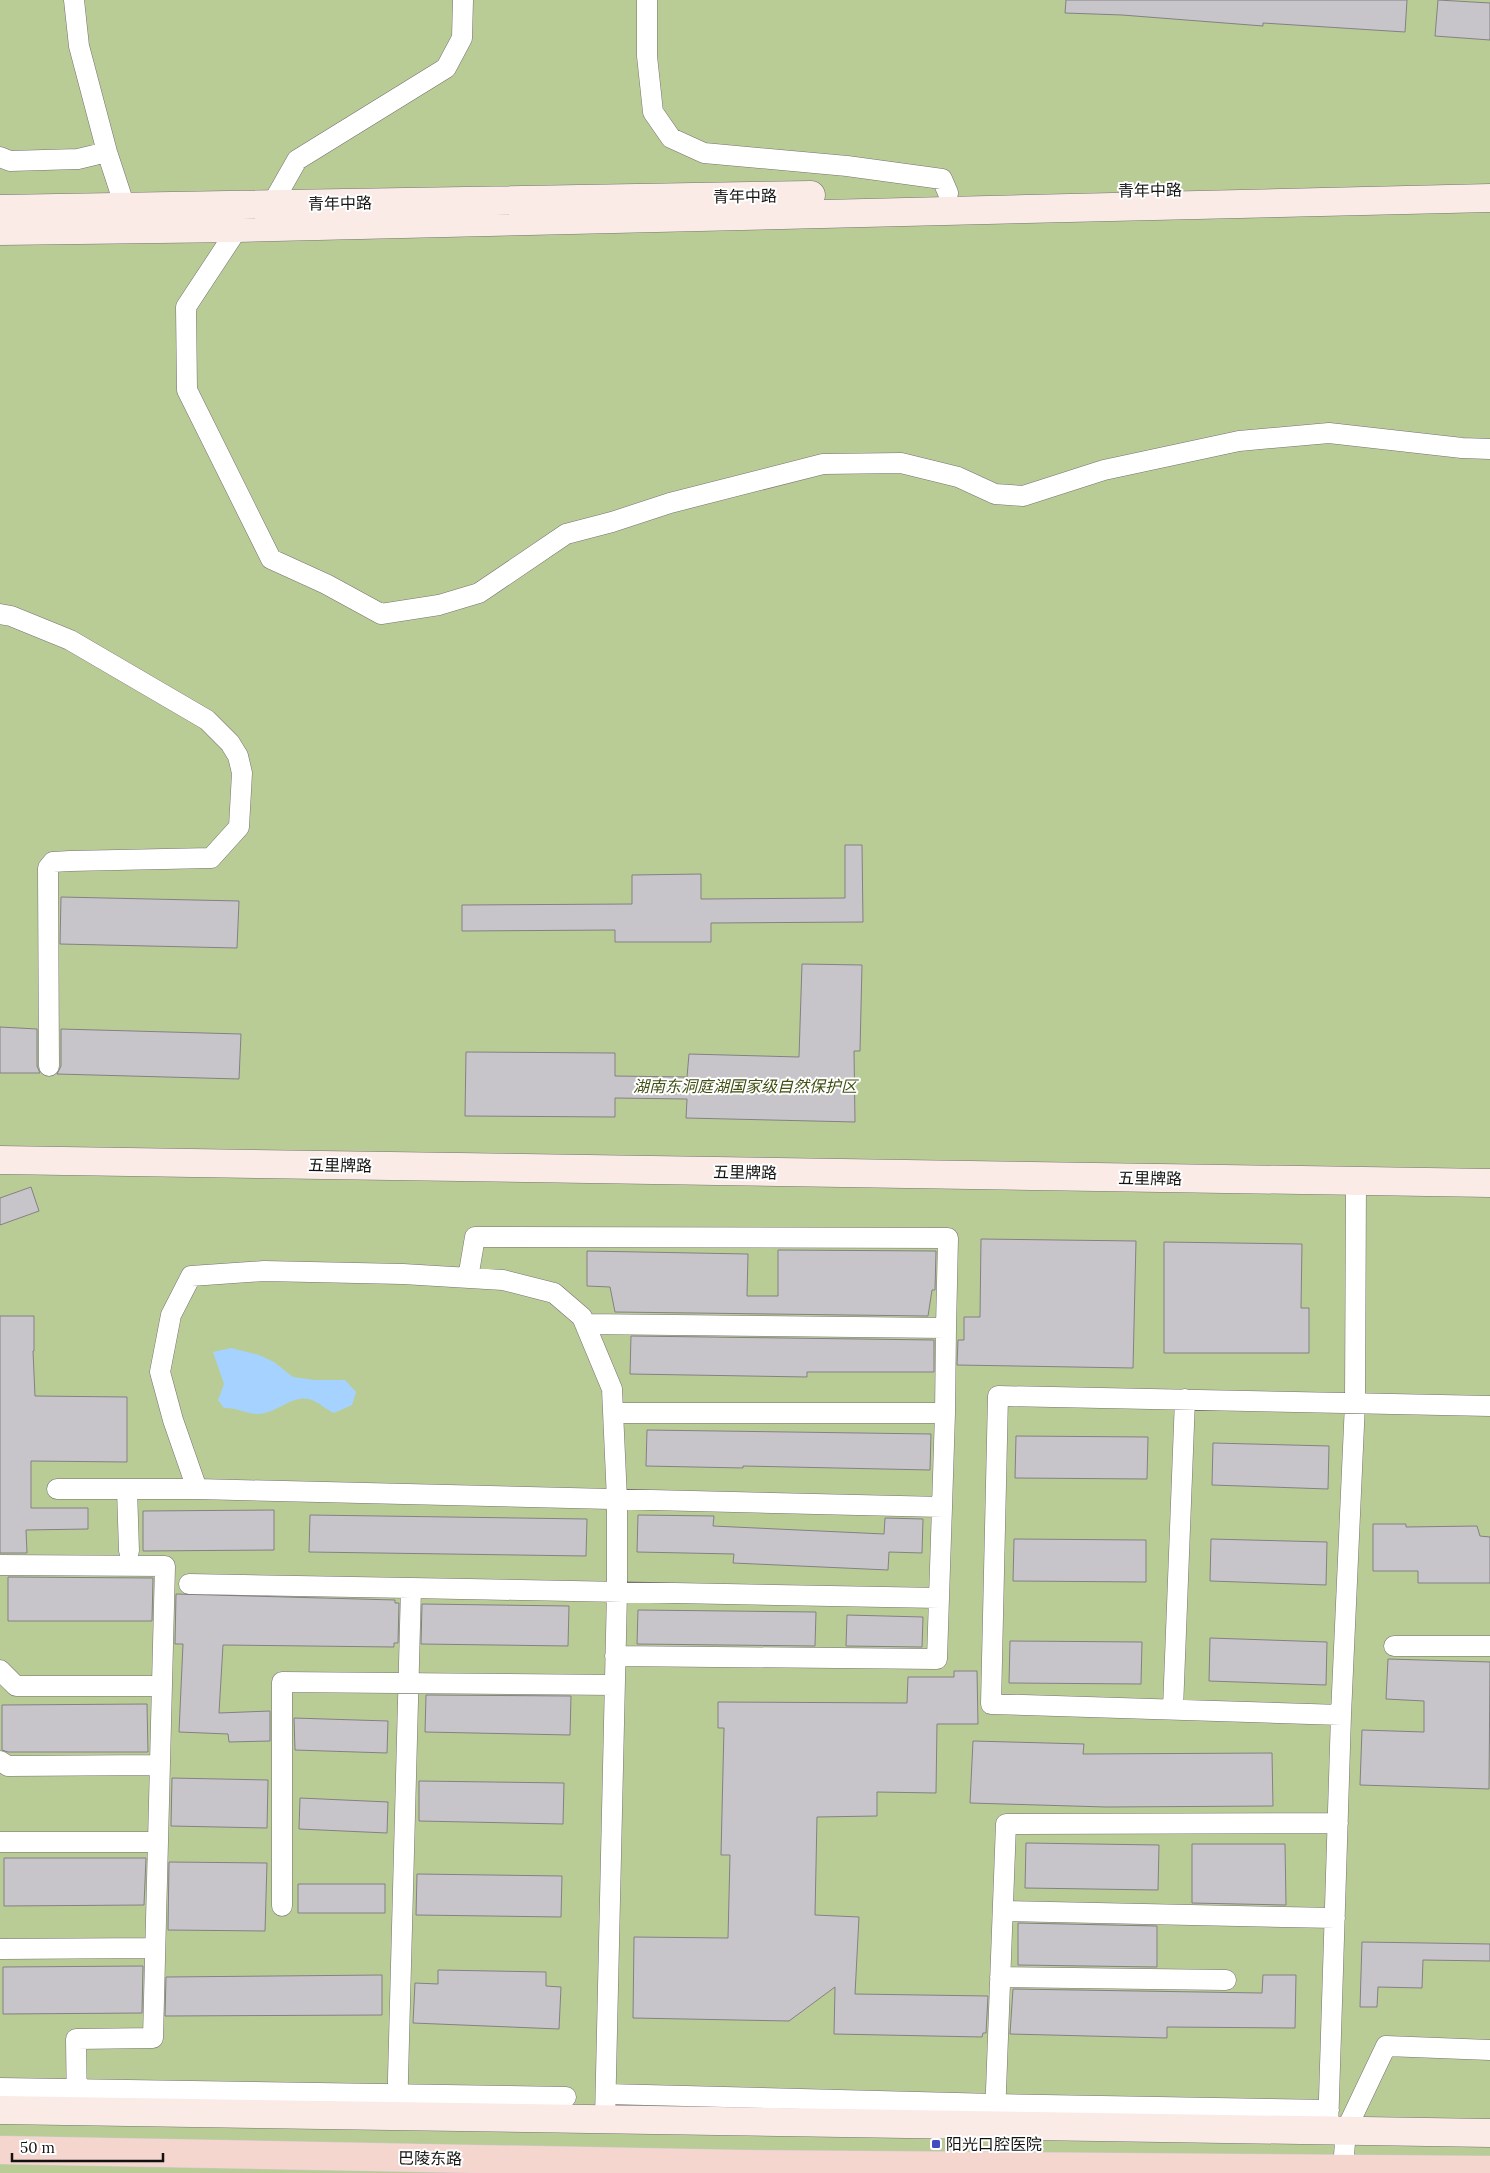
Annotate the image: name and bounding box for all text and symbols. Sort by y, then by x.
street label: 青年中路 [1118,179,1182,201]
street label: 青年中路 [713,185,777,207]
street label: 青年中路 [308,192,372,214]
park label: 湖南东洞庭湖国家级自然保护区 [633,1076,859,1096]
street label: 五里牌路 [308,1154,372,1176]
street label: 五里牌路 [713,1161,777,1183]
street label: 五里牌路 [1118,1167,1182,1189]
scale bar [12,2130,164,2162]
place label: 阳光口腔医院 [946,2134,1042,2154]
text: 50 m [20,2138,55,2157]
marker: 阳光口腔医院 [930,2138,942,2150]
street label: 巴陵东路 [398,2147,462,2169]

